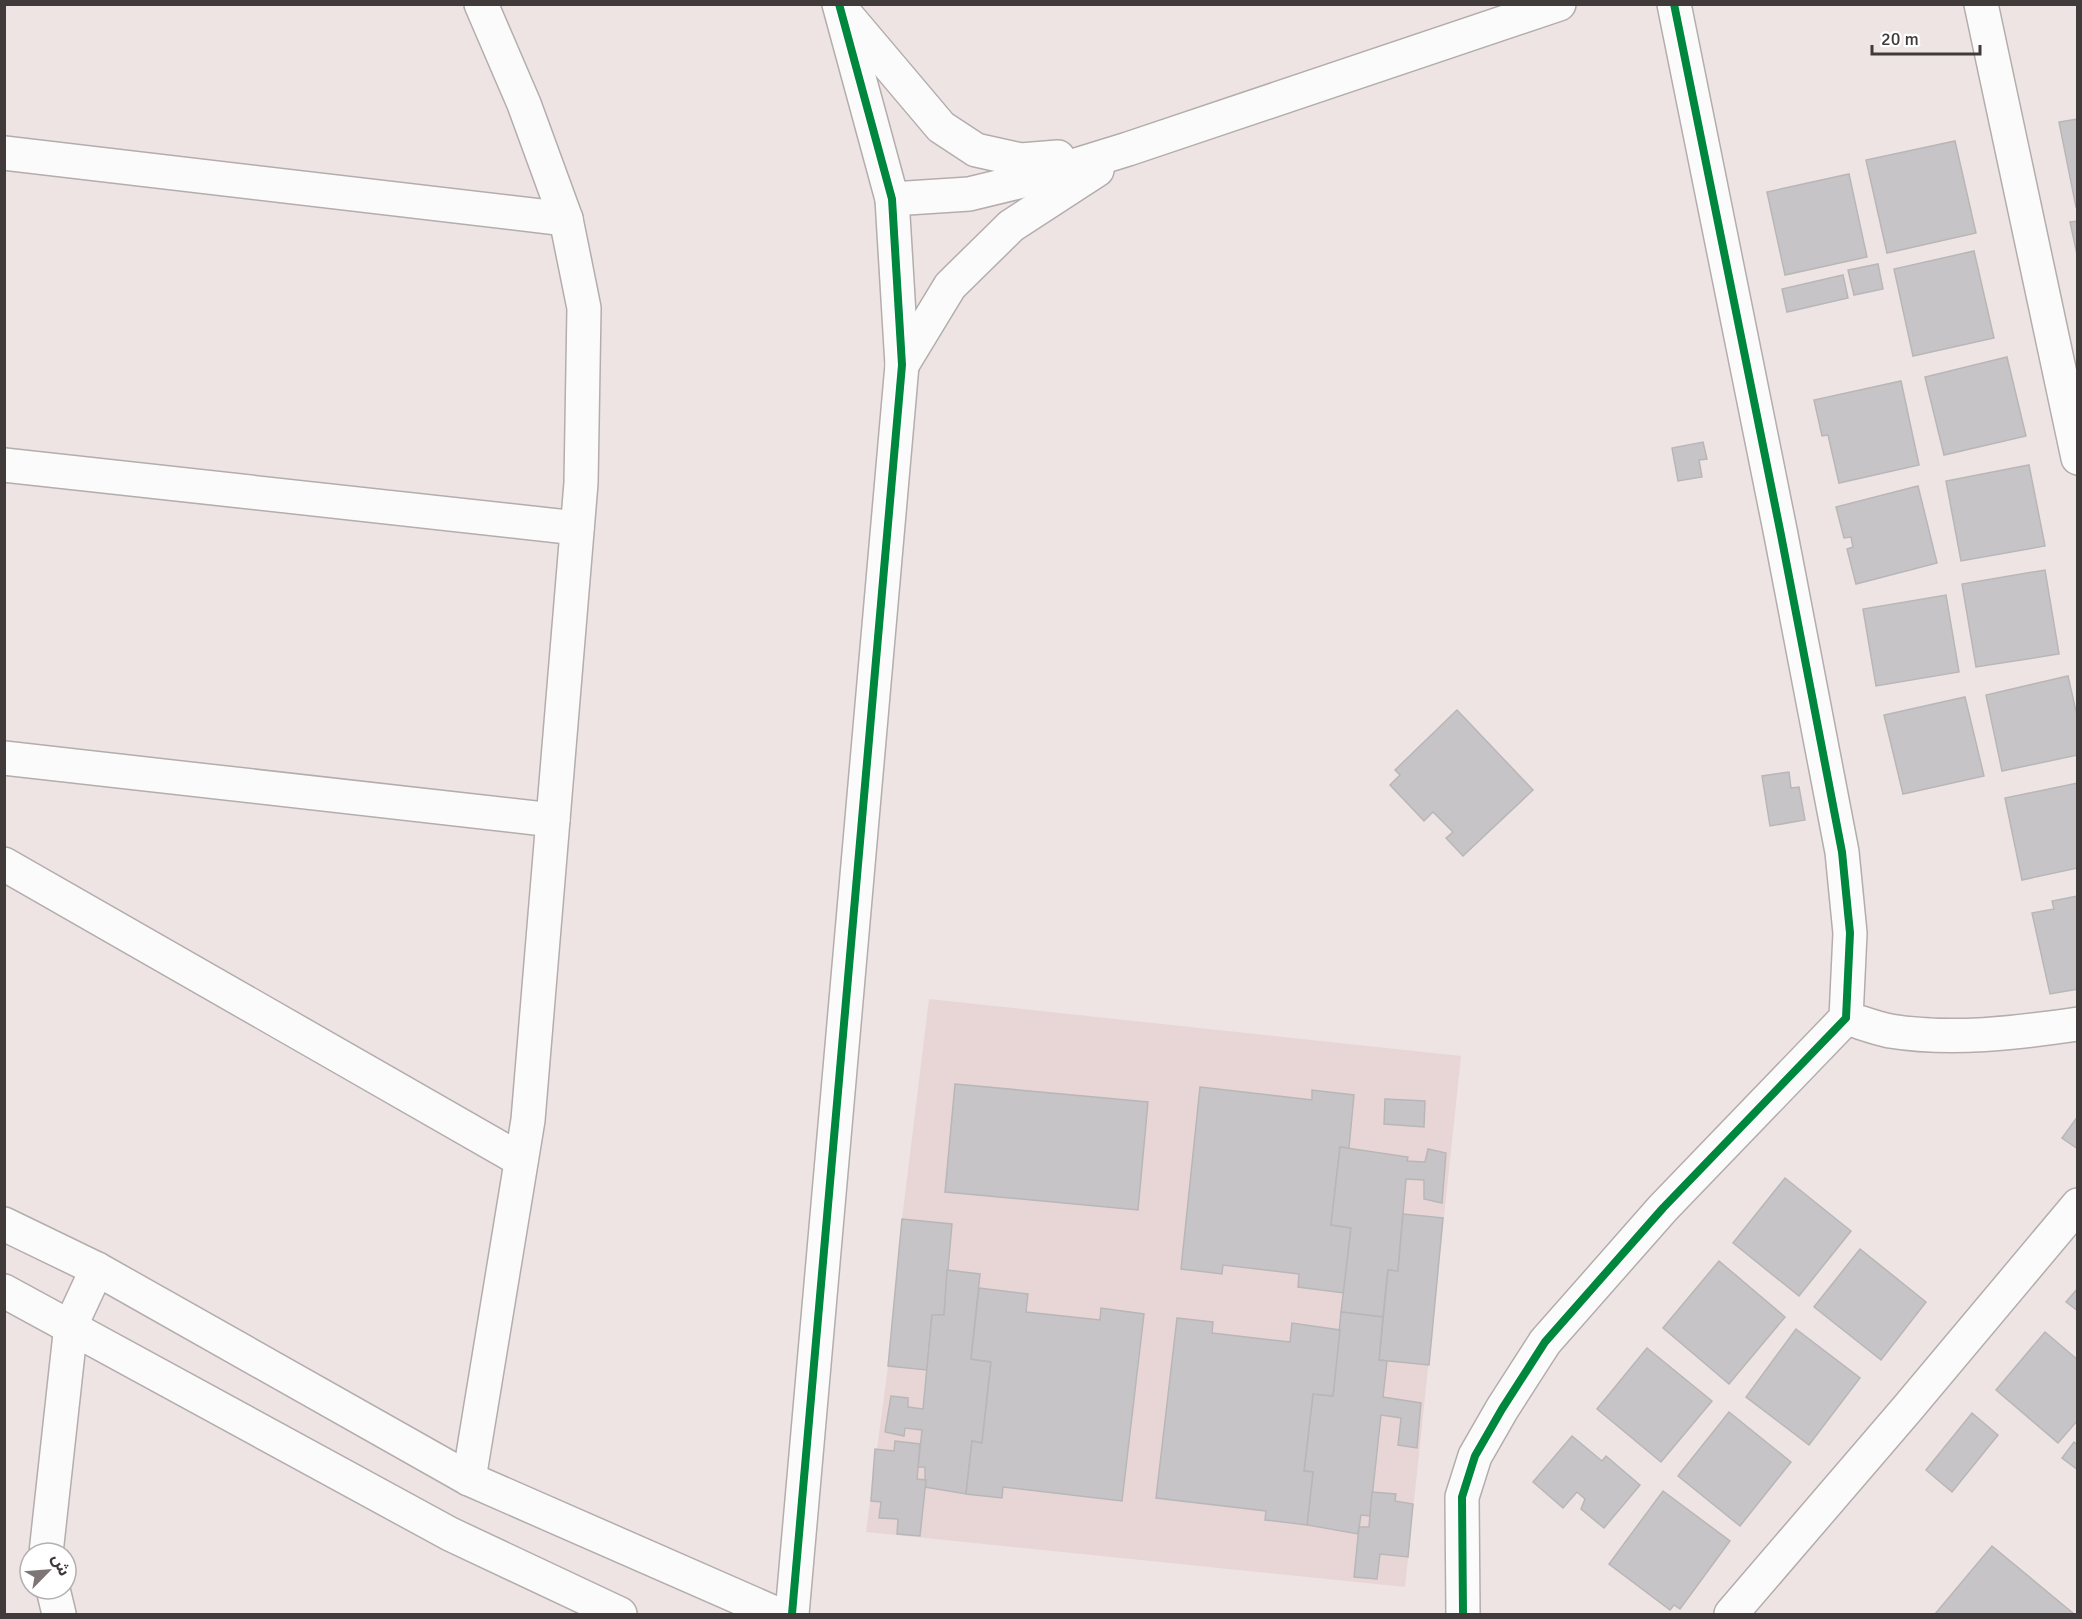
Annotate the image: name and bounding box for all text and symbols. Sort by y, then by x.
scale bar [1872,18,1980,56]
text: 20 m [1881,28,1919,50]
north arrow [18,1541,78,1601]
text: ش [47,1551,74,1579]

